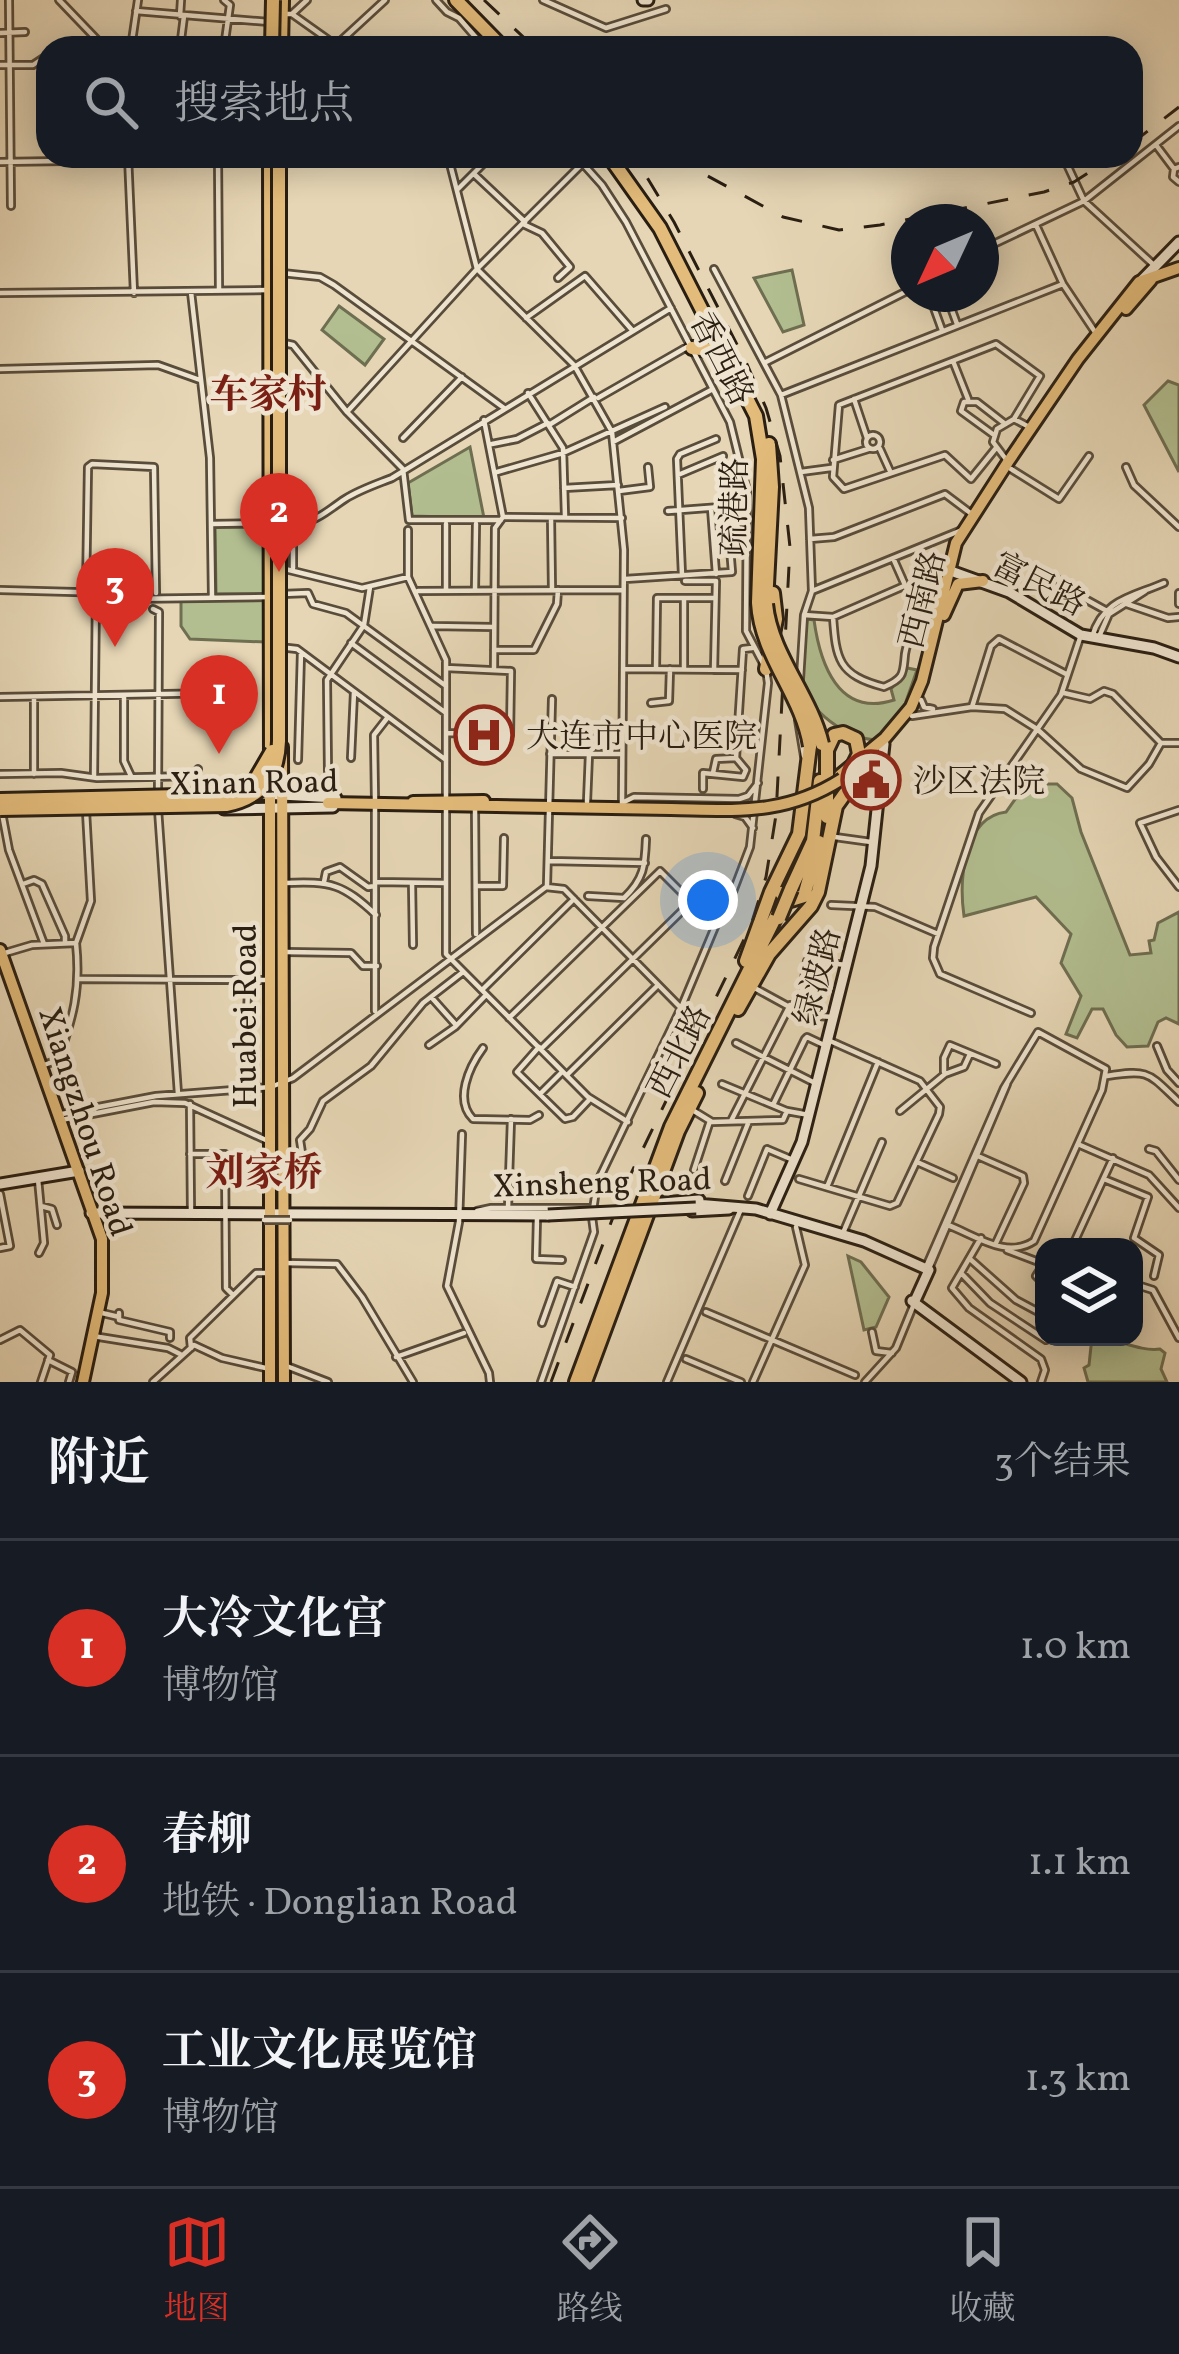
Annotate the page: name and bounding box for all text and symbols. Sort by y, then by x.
search box [36,36,1143,168]
icon: search [78,69,144,135]
text: 搜索地点 [174,75,354,138]
north arrow [891,204,999,312]
street label: 香西路 [676,305,762,414]
district label: 车家村 [209,370,327,424]
street label: 疏港路 [713,457,761,557]
pin: 2 [240,473,318,572]
street label: 富民路 [984,544,1093,630]
street label: 西南路 [891,546,959,654]
pin: 3 [76,548,154,647]
pin: 1 [180,655,258,754]
hospital icon: 大连市中心医院 [453,704,515,766]
place label: 大连市中心医院 [526,716,757,762]
public building icon: 沙区法院 [840,749,902,811]
street label: Xinan Road [169,761,339,809]
place label: 沙区法院 [913,761,1045,807]
your location [678,870,738,930]
street label: 绿波路 [786,923,854,1031]
street label: Huabei Road [225,924,271,1108]
street label: 西北路 [639,998,725,1107]
street label: Xiangzhou Road [24,1002,142,1243]
district label: 刘家桥 [205,1148,323,1202]
street label: Xinsheng Road [492,1158,712,1212]
map controls [1035,1238,1143,1346]
button: layers [1035,1238,1143,1346]
text: 附近 [48,1430,150,1501]
text: 3个结果 [994,1437,1131,1491]
text: 大冷文化宫 [162,1590,387,1653]
text: 1 [79,1621,95,1675]
text: 1.0 km [1020,1621,1131,1675]
text: 博物馆 [162,1661,279,1715]
text: 春柳 [162,1806,252,1869]
text: 2 [77,1837,97,1891]
text: 1.1 km [1028,1837,1131,1891]
text: 地铁 · Donglian Road [162,1877,518,1931]
text: 工业文化展览馆 [162,2022,477,2085]
text: 3 [77,2053,97,2107]
text: 1.3 km [1025,2053,1131,2107]
text: 博物馆 [162,2093,279,2147]
tab: 地图 [164,2209,230,2334]
tab: 路线 [557,2209,623,2334]
tab: 收藏 [950,2209,1016,2334]

